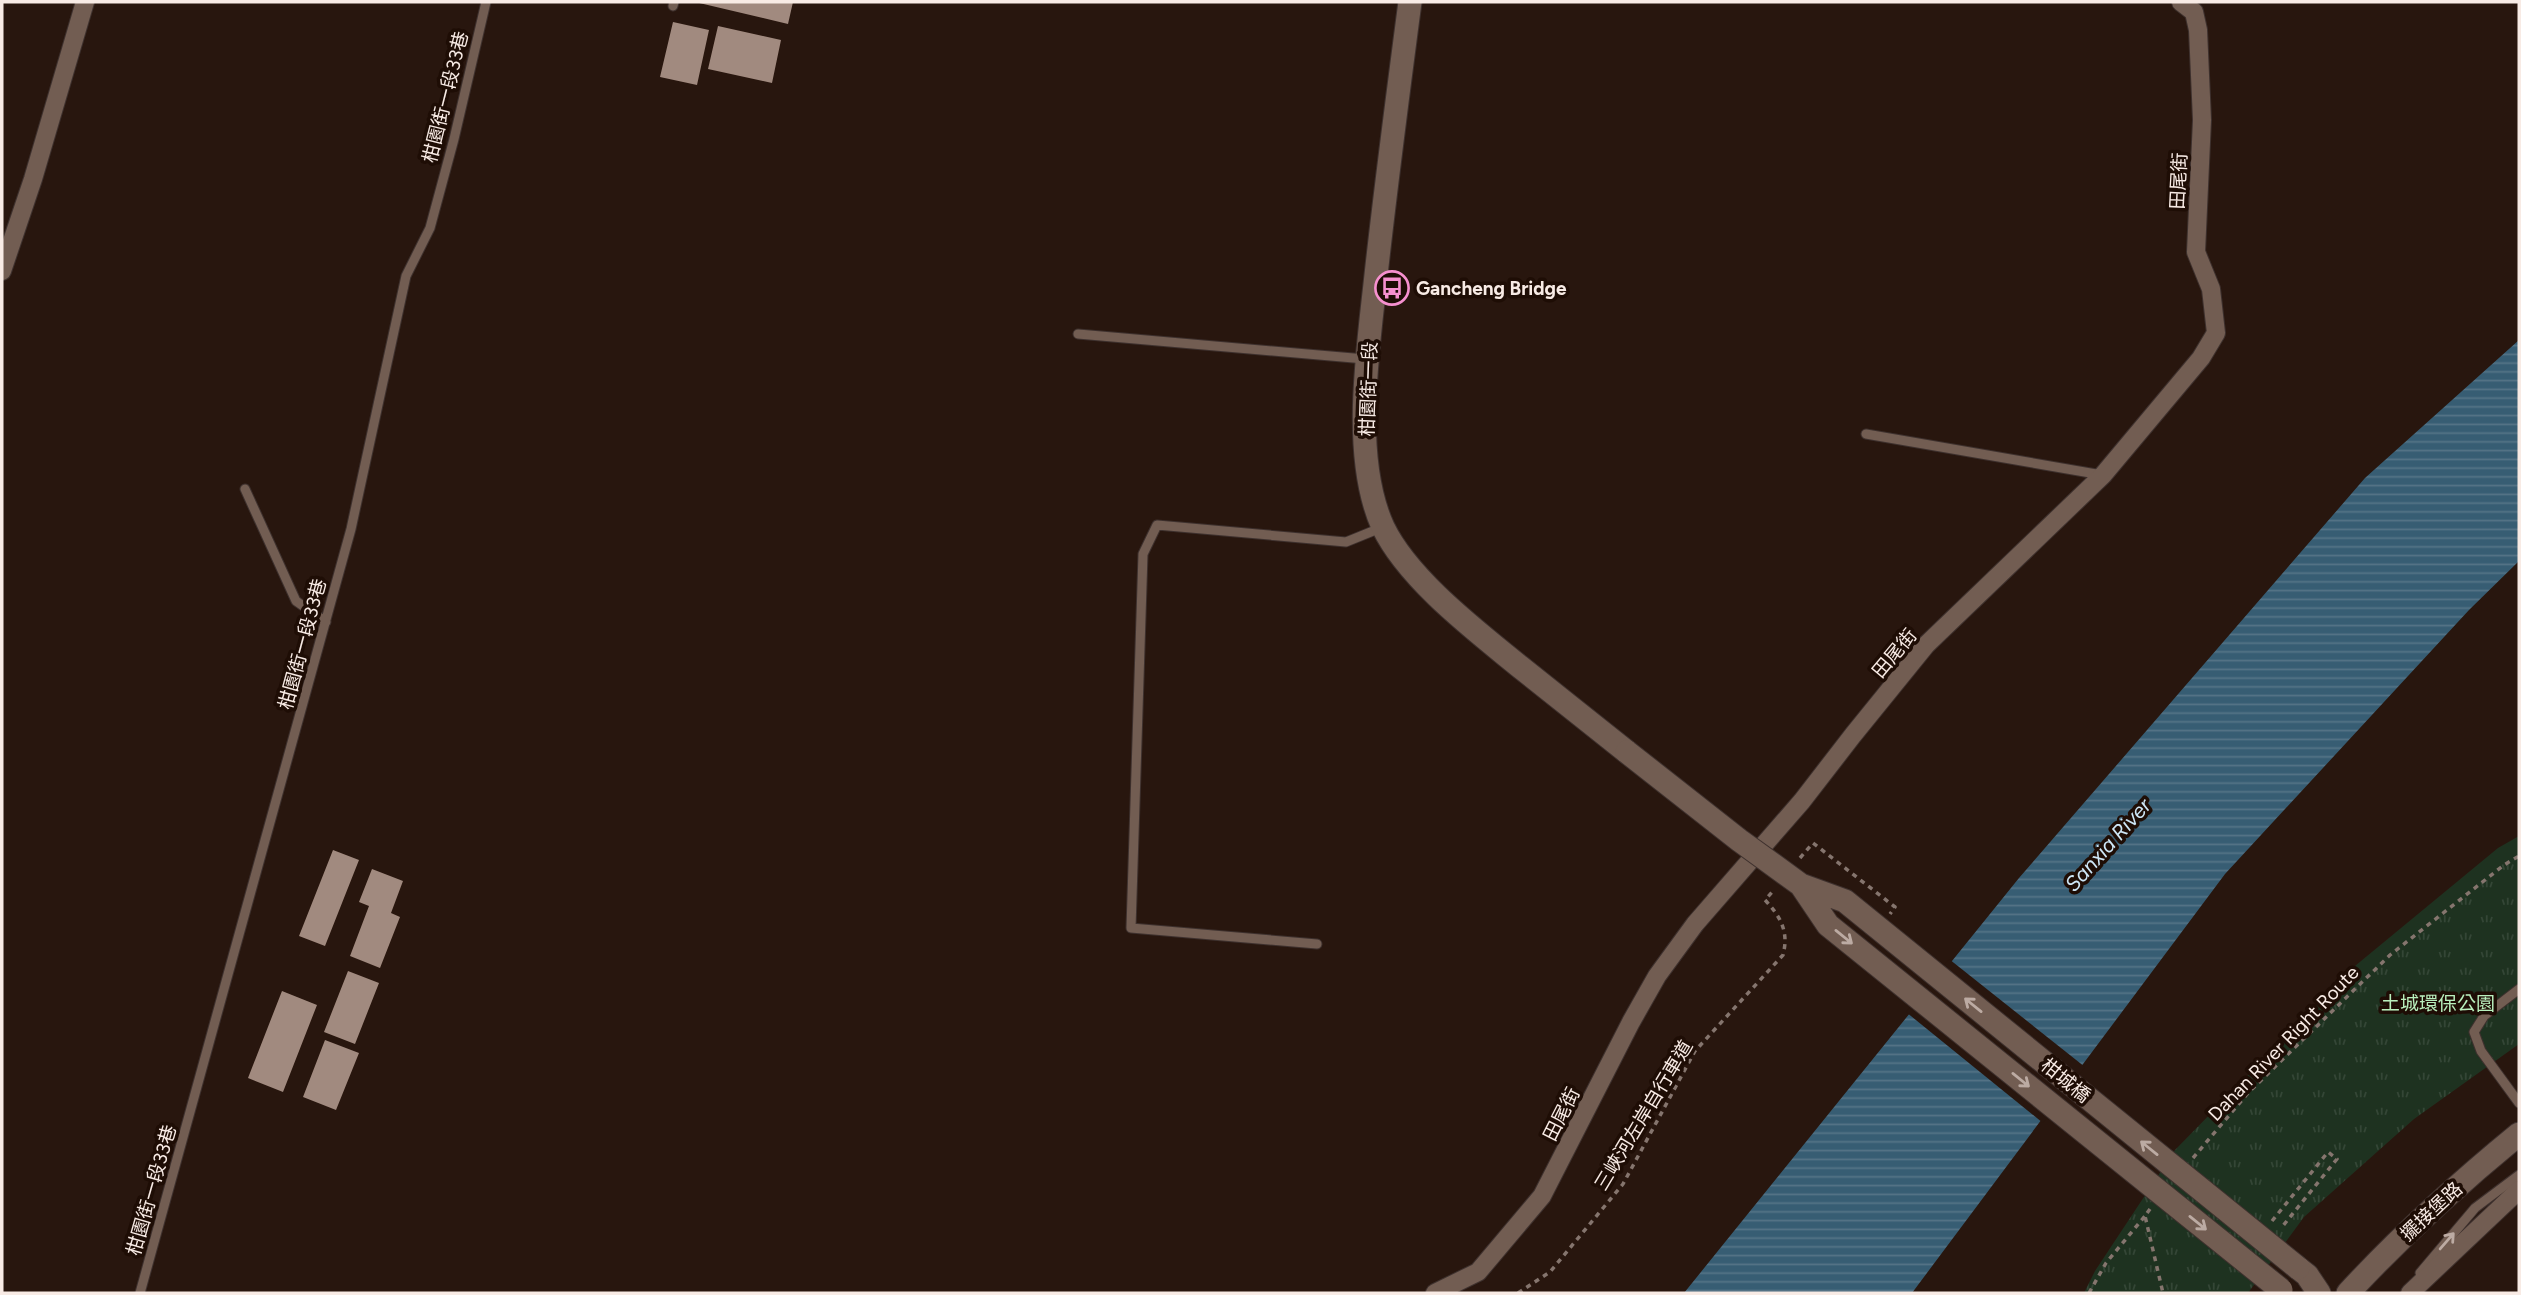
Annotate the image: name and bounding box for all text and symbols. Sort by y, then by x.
street label: 柑園街一段33巷 [418,29,473,165]
street label: 田尾街 [2166,152,2191,210]
bus stop icon: Gancheng Bridge [1373,269,1411,307]
place label: Gancheng Bridge [1416,277,1567,300]
street label: 柑園街一段 [1355,341,1382,437]
street label: 柑園街一段33巷 [274,576,331,712]
street label: 田尾街 [1867,624,1922,683]
water label: Sanxia River [2059,792,2157,896]
one-way arrow [1835,930,1853,945]
street label: Dahan River Right Route [2203,961,2363,1126]
park label: 土城環保公園 [2381,992,2495,1015]
one-way arrow [1964,997,1982,1013]
street label: 三峽河左岸自行車道 [1590,1036,1697,1194]
street label: 柑城橋 [2036,1054,2095,1107]
one-way arrow [2012,1073,2030,1088]
street label: 田尾街 [1538,1084,1585,1145]
street label: 柑園街一段33巷 [122,1122,181,1258]
one-way arrow [2141,1140,2159,1156]
street label: 擺接堡路 [2396,1177,2467,1246]
one-way arrow [2188,1216,2206,1231]
one-way arrow [2439,1233,2455,1251]

